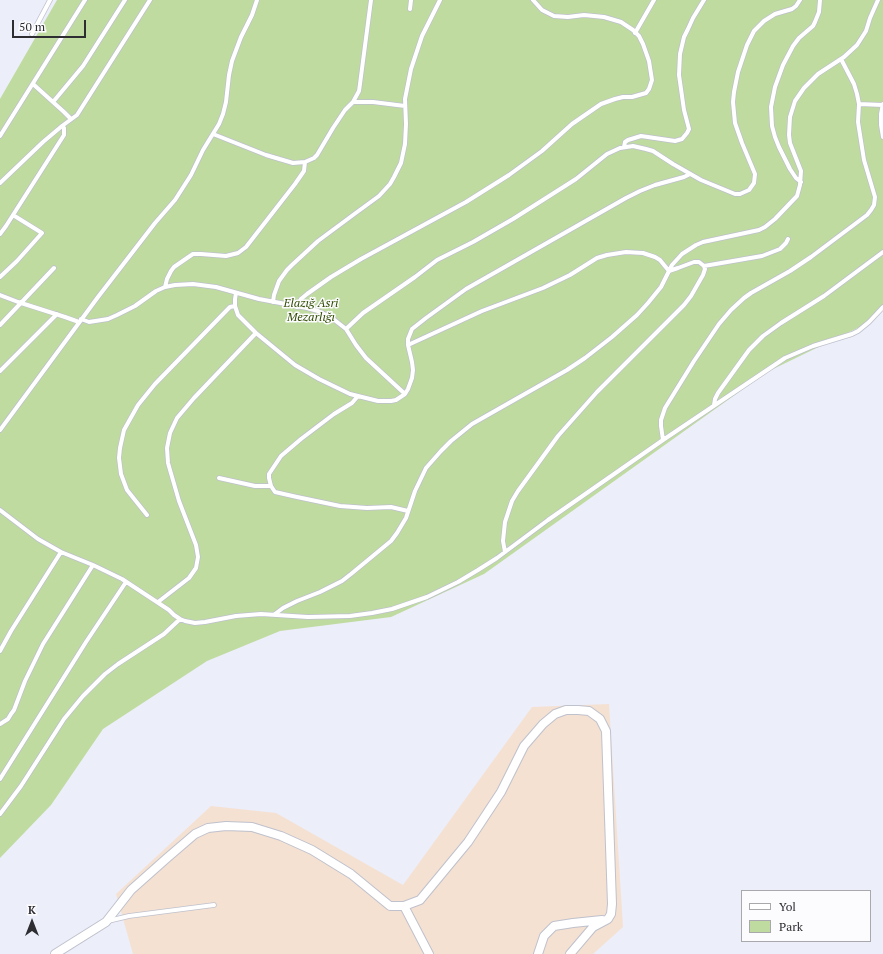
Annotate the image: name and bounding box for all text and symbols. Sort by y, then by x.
scale bar [14,12,88,38]
text: 50 m [19,19,45,34]
park label: Elazığ Asri Mezarlığı [284,297,338,325]
legend [741,890,871,942]
text: Yol [779,899,796,914]
north arrow [12,902,52,942]
text: K [28,903,36,917]
text: Park [779,919,803,934]

